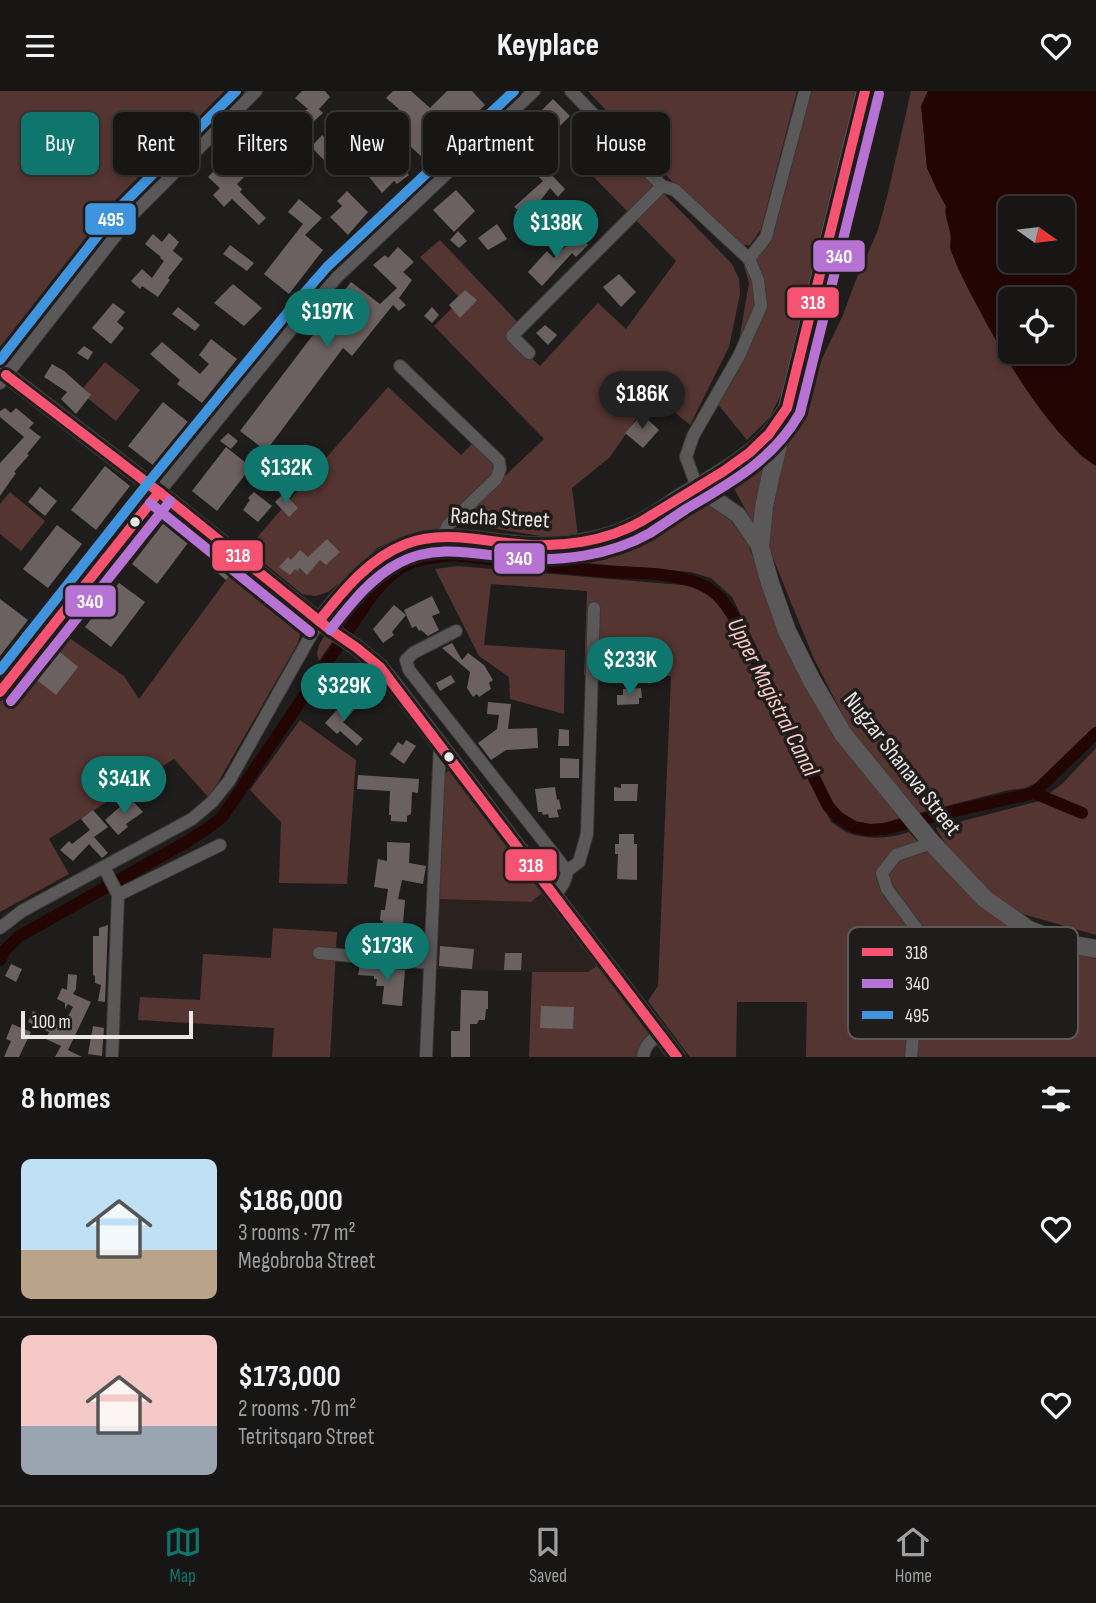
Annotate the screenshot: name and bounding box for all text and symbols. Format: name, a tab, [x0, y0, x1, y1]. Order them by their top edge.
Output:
text: Keyplace	[497, 26, 599, 65]
icon: menu	[21, 27, 59, 65]
icon: heart	[1037, 27, 1075, 65]
chip: Buy	[21, 112, 99, 175]
chip: Rent	[113, 112, 199, 175]
chip: Filters	[213, 112, 312, 175]
chip: New	[326, 112, 409, 175]
chip: Apartment	[423, 112, 558, 175]
chip: House	[572, 112, 670, 175]
north arrow	[998, 196, 1074, 273]
map controls	[998, 196, 1075, 364]
pin: $138K	[507, 201, 605, 260]
line badge: 495	[84, 202, 137, 236]
text: 495	[98, 209, 124, 232]
text: $138K	[529, 209, 583, 237]
line badge: 340	[812, 239, 866, 273]
text: 340	[826, 246, 852, 269]
line badge: 318	[786, 286, 840, 319]
button: locate	[998, 287, 1075, 364]
pin: $197K	[278, 289, 376, 349]
text: 318	[801, 292, 825, 315]
text: $197K	[300, 298, 354, 326]
pin: $186K	[593, 371, 691, 431]
text: $186K	[615, 380, 669, 408]
pin: $132K	[237, 445, 335, 505]
text: $132K	[260, 454, 312, 482]
street label: Racha Street	[450, 501, 550, 535]
unlabelled marker	[128, 515, 142, 529]
line badge: 318	[211, 539, 264, 572]
line badge: 340	[493, 542, 546, 575]
text: 318	[226, 545, 250, 568]
text: 340	[506, 548, 532, 571]
line badge: 340	[64, 584, 117, 618]
text: 340	[77, 591, 103, 614]
water label: Upper Magistral Canal	[721, 613, 826, 782]
pin: $233K	[581, 637, 679, 697]
text: $233K	[603, 646, 657, 674]
pin: $329K	[295, 663, 393, 723]
text: $329K	[317, 672, 371, 700]
street label: Nugzar Shanava Street	[837, 687, 967, 841]
unlabelled marker	[442, 750, 456, 764]
pin: $341K	[75, 757, 173, 816]
text: $341K	[97, 765, 151, 793]
line badge: 318	[504, 848, 558, 882]
text: 318	[519, 855, 543, 878]
pin: $173K	[338, 923, 436, 983]
legend	[848, 927, 1078, 1039]
text: $173K	[361, 932, 413, 960]
text: 318	[905, 942, 928, 965]
text: 340	[905, 973, 929, 996]
text: 495	[905, 1005, 929, 1028]
scale bar	[21, 1008, 192, 1040]
text: 100 m	[32, 1011, 71, 1034]
icon: filters	[1037, 1080, 1075, 1118]
text: 8 homes	[21, 1081, 110, 1117]
text: $186,000	[238, 1183, 343, 1219]
icon: home	[77, 1187, 161, 1271]
icon: heart	[1037, 1210, 1075, 1248]
text: 3 rooms · 77 m²	[238, 1219, 356, 1247]
text: Megobroba Street	[238, 1247, 375, 1275]
text: $173,000	[238, 1359, 341, 1395]
icon: home	[77, 1363, 161, 1447]
icon: heart	[1037, 1386, 1075, 1424]
text: 2 rooms · 70 m²	[238, 1395, 356, 1423]
text: Tetritsqaro Street	[238, 1423, 374, 1451]
tab: Map	[164, 1523, 202, 1588]
tab: Saved	[529, 1523, 567, 1588]
tab: Home	[894, 1523, 932, 1588]

